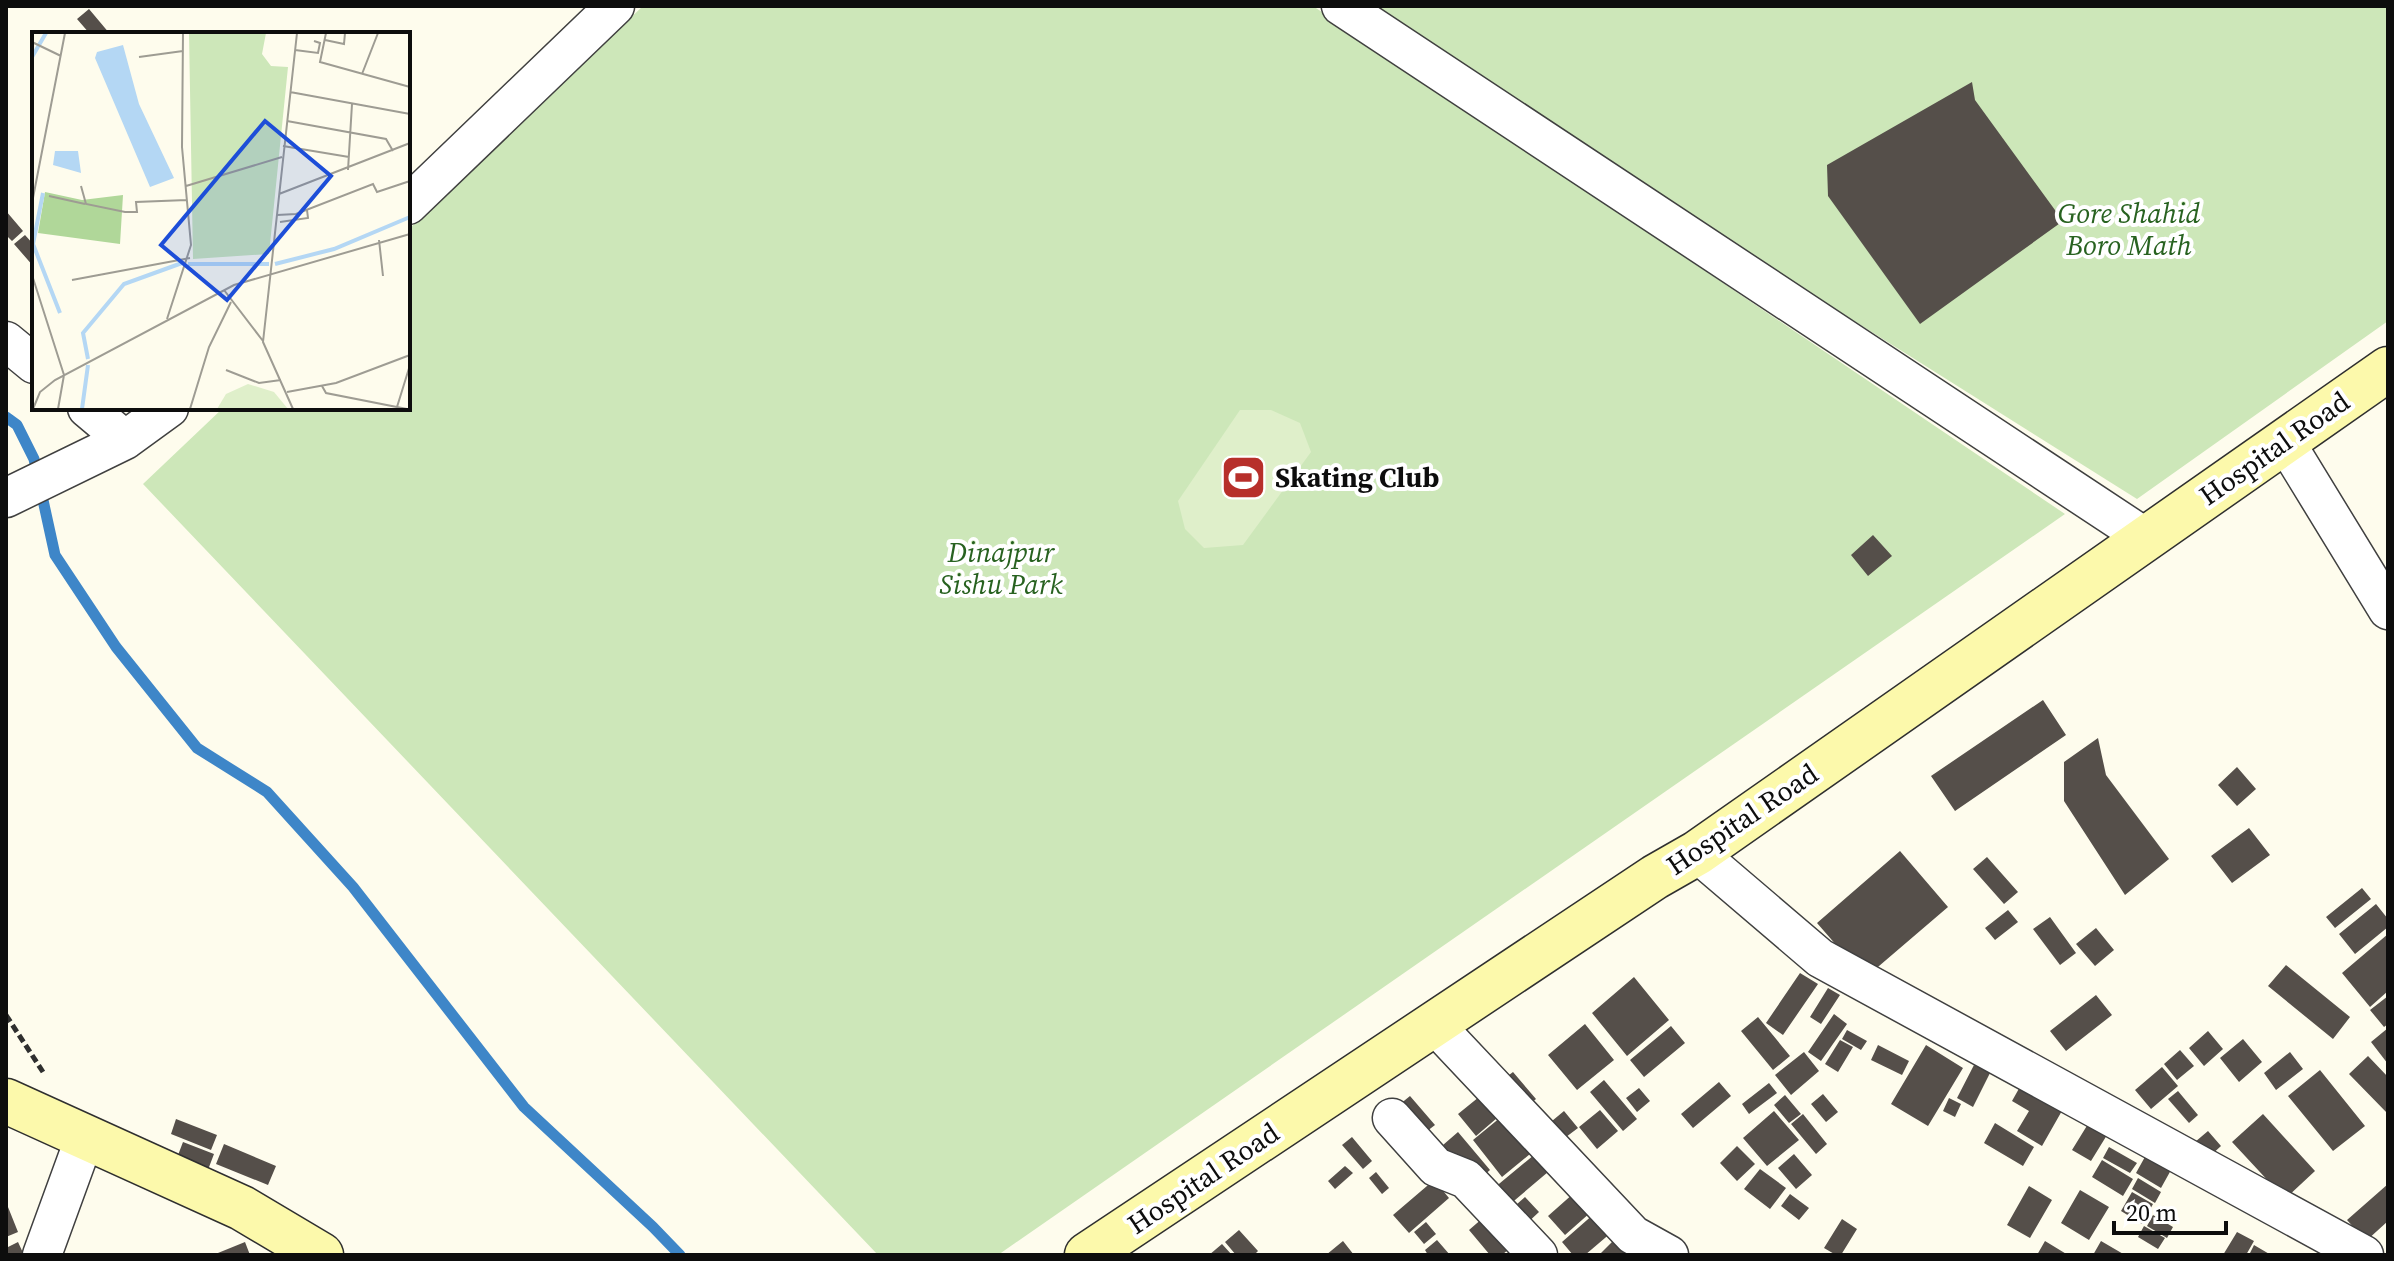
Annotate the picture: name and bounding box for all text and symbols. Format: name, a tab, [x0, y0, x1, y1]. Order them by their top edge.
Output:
inset map	[32, 32, 410, 410]
park label: Gore Shahid Boro Math	[2058, 194, 2201, 264]
street label: Hospital Road	[2191, 382, 2357, 514]
sports icon: Skating Club	[1220, 453, 1268, 501]
place label: Skating Club	[1275, 458, 1439, 496]
park label: Dinajpur Sishu Park	[939, 533, 1063, 603]
street label: Hospital Road	[1659, 754, 1825, 884]
street label: Hospital Road	[1120, 1113, 1286, 1243]
scale bar	[2114, 1185, 2226, 1235]
text: 20 m	[2126, 1196, 2177, 1229]

